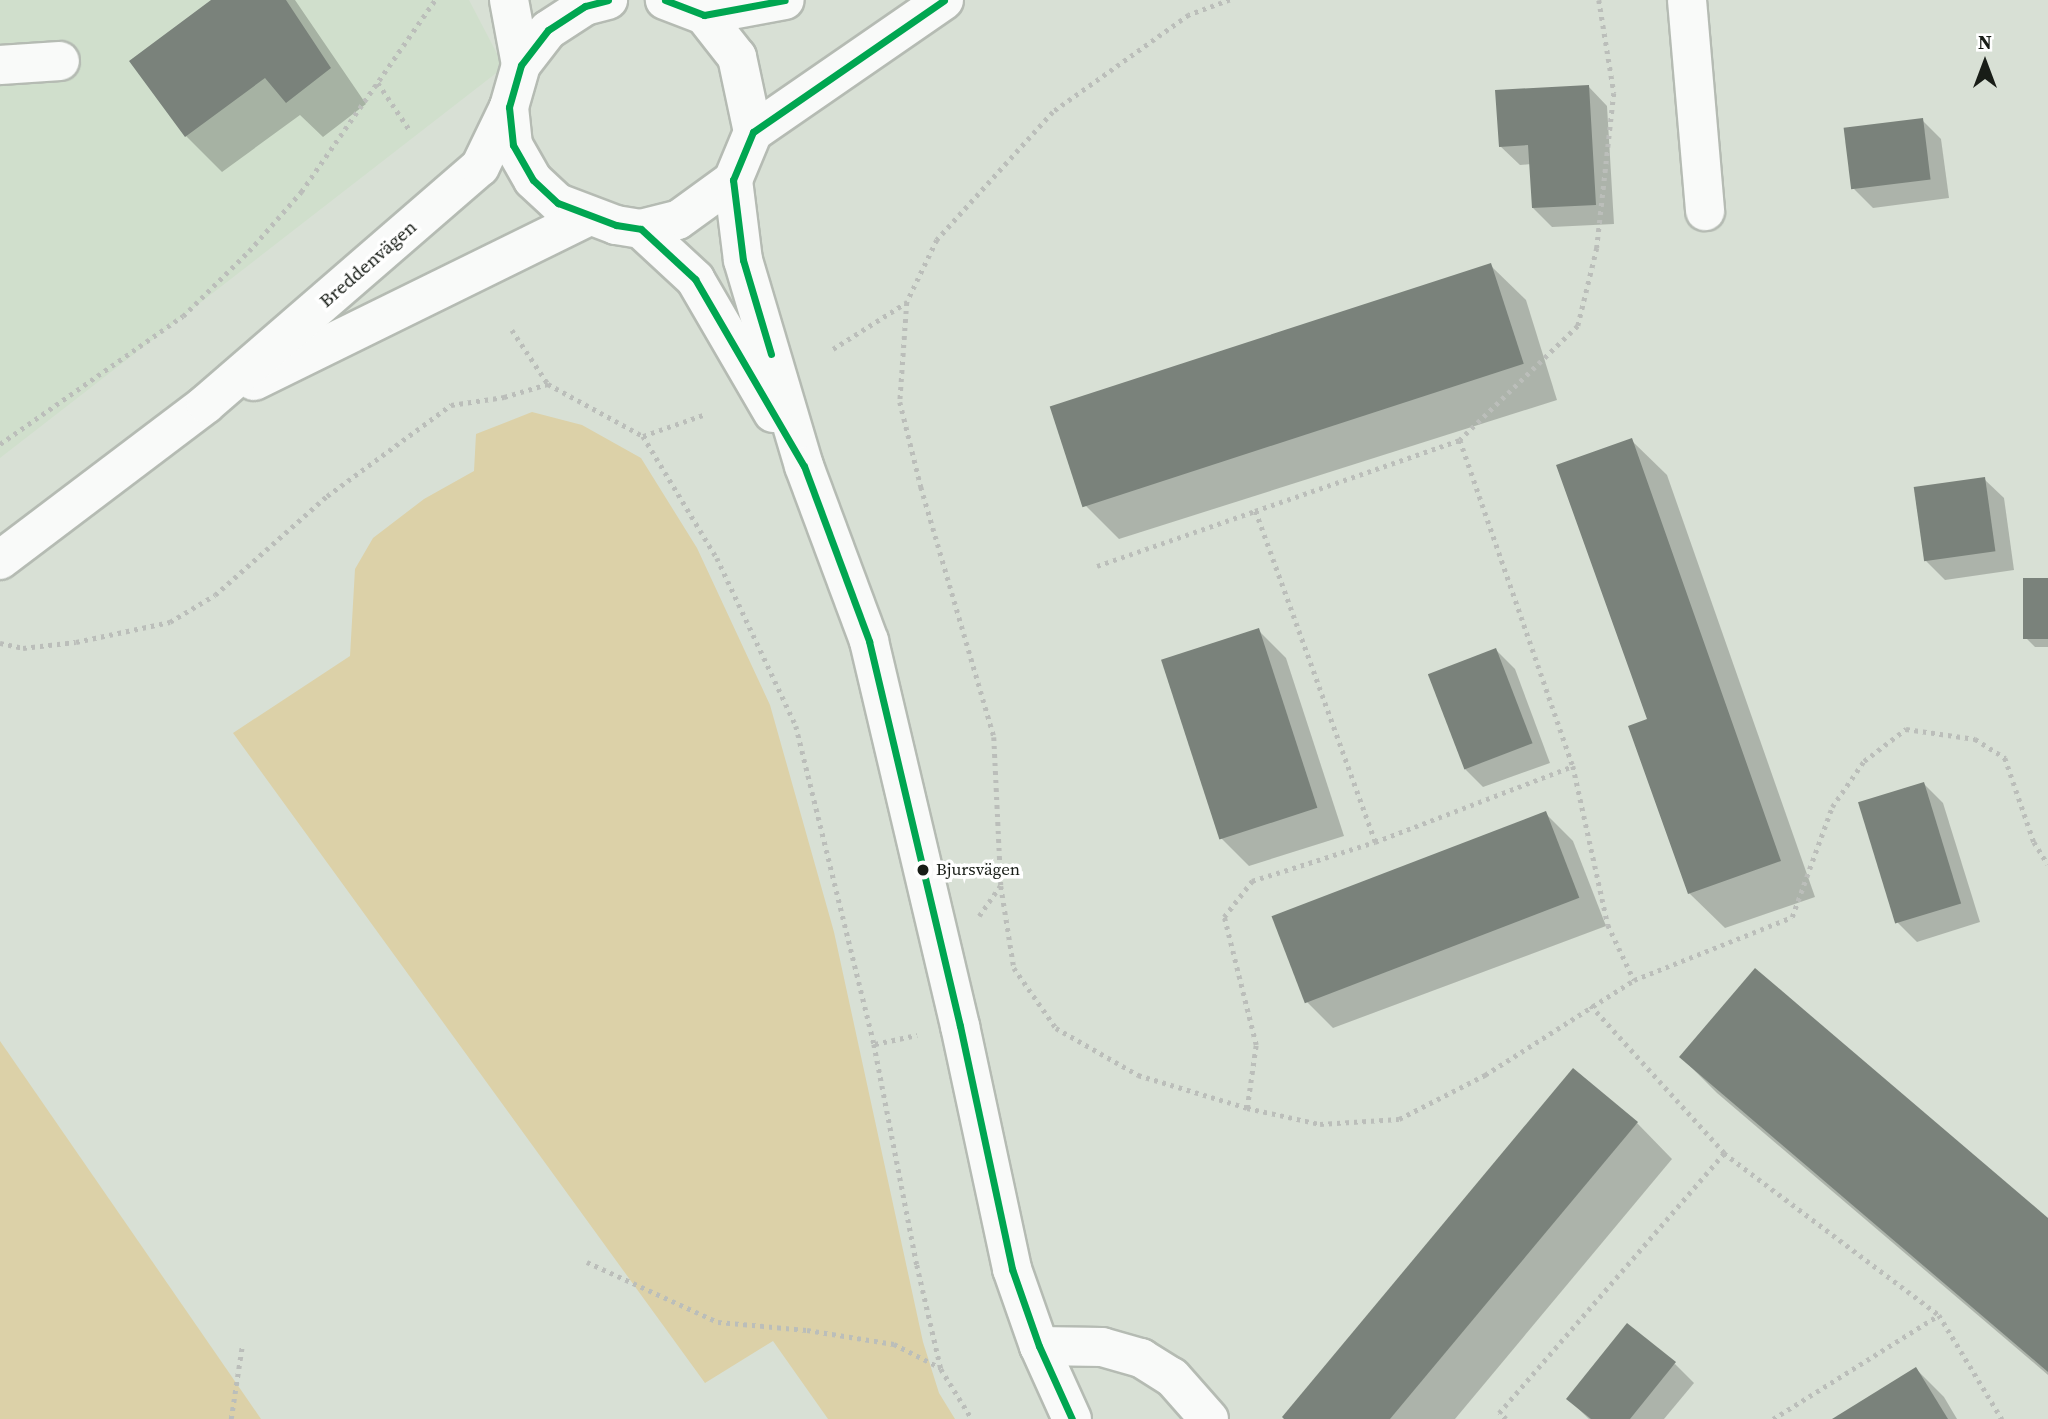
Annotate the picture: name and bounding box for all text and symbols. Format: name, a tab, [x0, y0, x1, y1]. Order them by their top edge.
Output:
north arrow	[1950, 28, 2020, 98]
text: N	[1978, 29, 1992, 55]
street label: Breddenvägen	[315, 216, 421, 312]
place label: Bjursvägen	[936, 860, 1020, 880]
marker: Bjursvägen	[916, 863, 930, 877]

